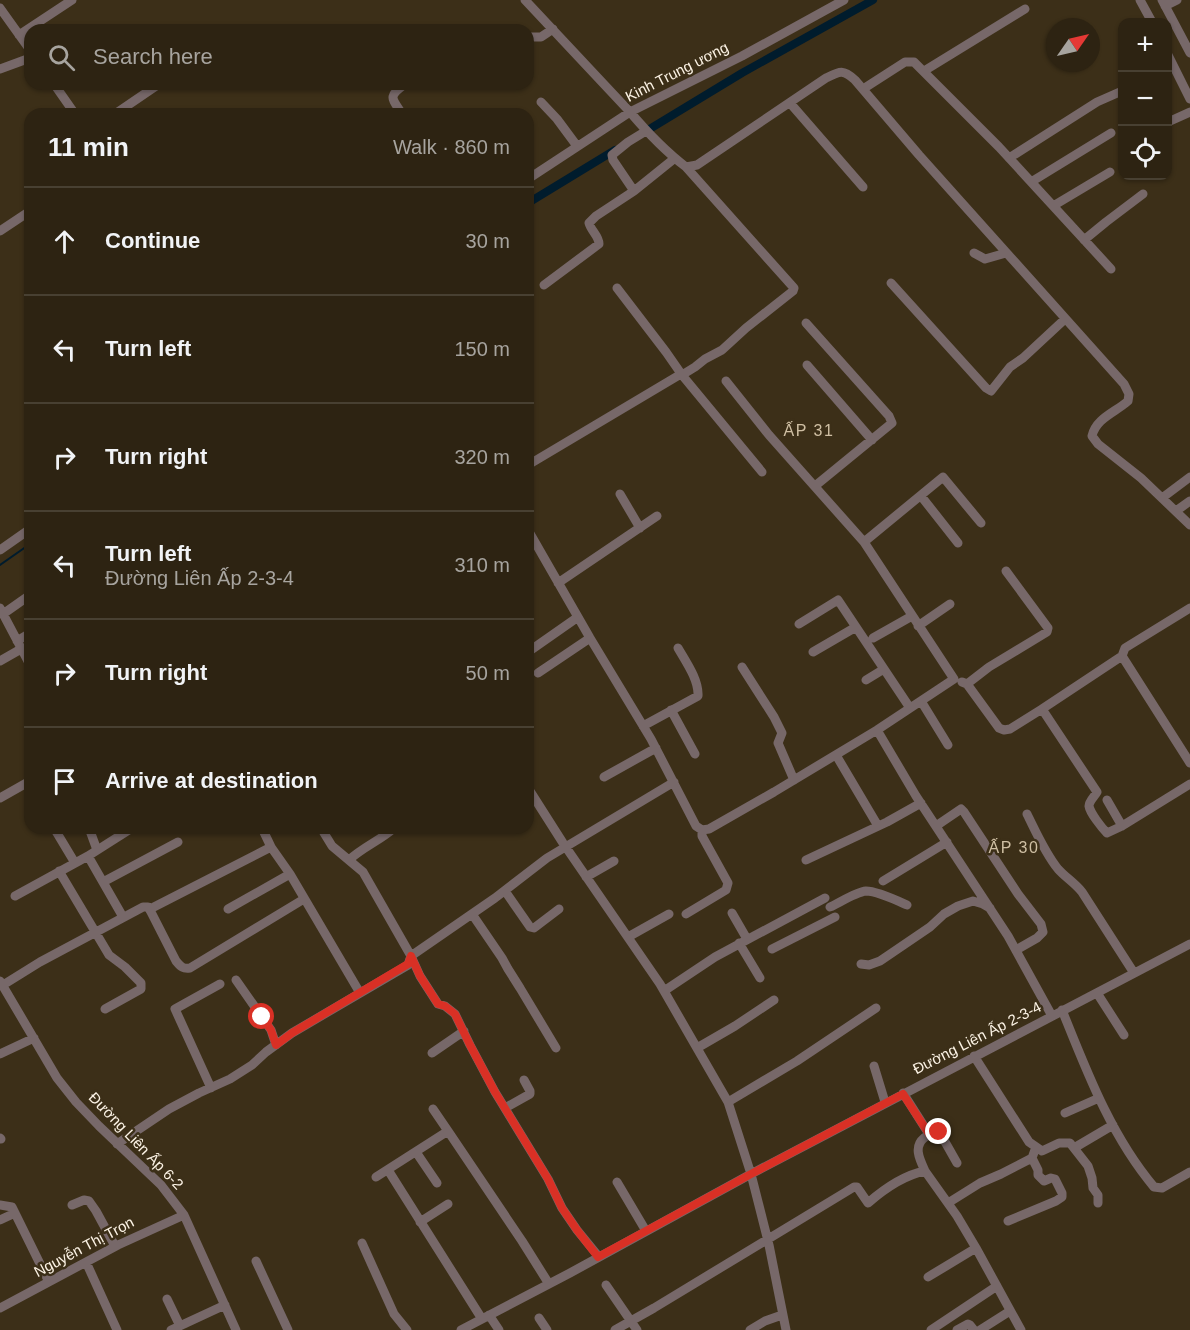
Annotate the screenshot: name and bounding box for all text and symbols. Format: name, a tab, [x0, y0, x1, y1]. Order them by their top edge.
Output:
north arrow	[1046, 18, 1100, 72]
map controls	[1118, 18, 1172, 180]
button: +	[1118, 18, 1172, 72]
search box	[24, 24, 534, 90]
street label: Kinh Trung ương	[622, 38, 731, 105]
icon: search	[45, 41, 78, 74]
text: Search here	[93, 44, 213, 69]
button: −	[1118, 72, 1172, 126]
button: locate	[1118, 126, 1172, 180]
text: 11 min	[48, 132, 129, 162]
text: Walk · 860 m	[393, 136, 510, 158]
icon: ahead	[48, 225, 81, 258]
text: Continue	[105, 228, 200, 253]
text: 30 m	[466, 230, 510, 252]
icon: left	[48, 333, 81, 366]
text: Turn left	[105, 336, 191, 361]
text: 150 m	[454, 338, 510, 360]
district label: ẤP 31	[784, 421, 834, 439]
icon: right	[48, 441, 81, 474]
text: Turn right	[105, 444, 207, 469]
text: 320 m	[454, 446, 510, 468]
text: Turn left	[105, 541, 191, 566]
icon: left	[48, 549, 81, 582]
text: 310 m	[454, 554, 510, 576]
text: Đường Liên Ấp 2-3-4	[105, 567, 294, 589]
icon: right	[48, 657, 81, 690]
text: Turn right	[105, 660, 207, 685]
text: 50 m	[466, 662, 510, 684]
icon: arrive	[48, 765, 81, 798]
text: Arrive at destination	[105, 768, 318, 793]
district label: ẤP 30	[989, 838, 1039, 856]
street label: Đường Liên Ấp 2-3-4	[910, 998, 1044, 1077]
route start	[248, 1003, 274, 1029]
street label: Đường Liên Ấp 6-2	[86, 1089, 187, 1193]
route end	[925, 1118, 951, 1144]
street label: Nguyễn Thị Trọn	[31, 1213, 137, 1280]

